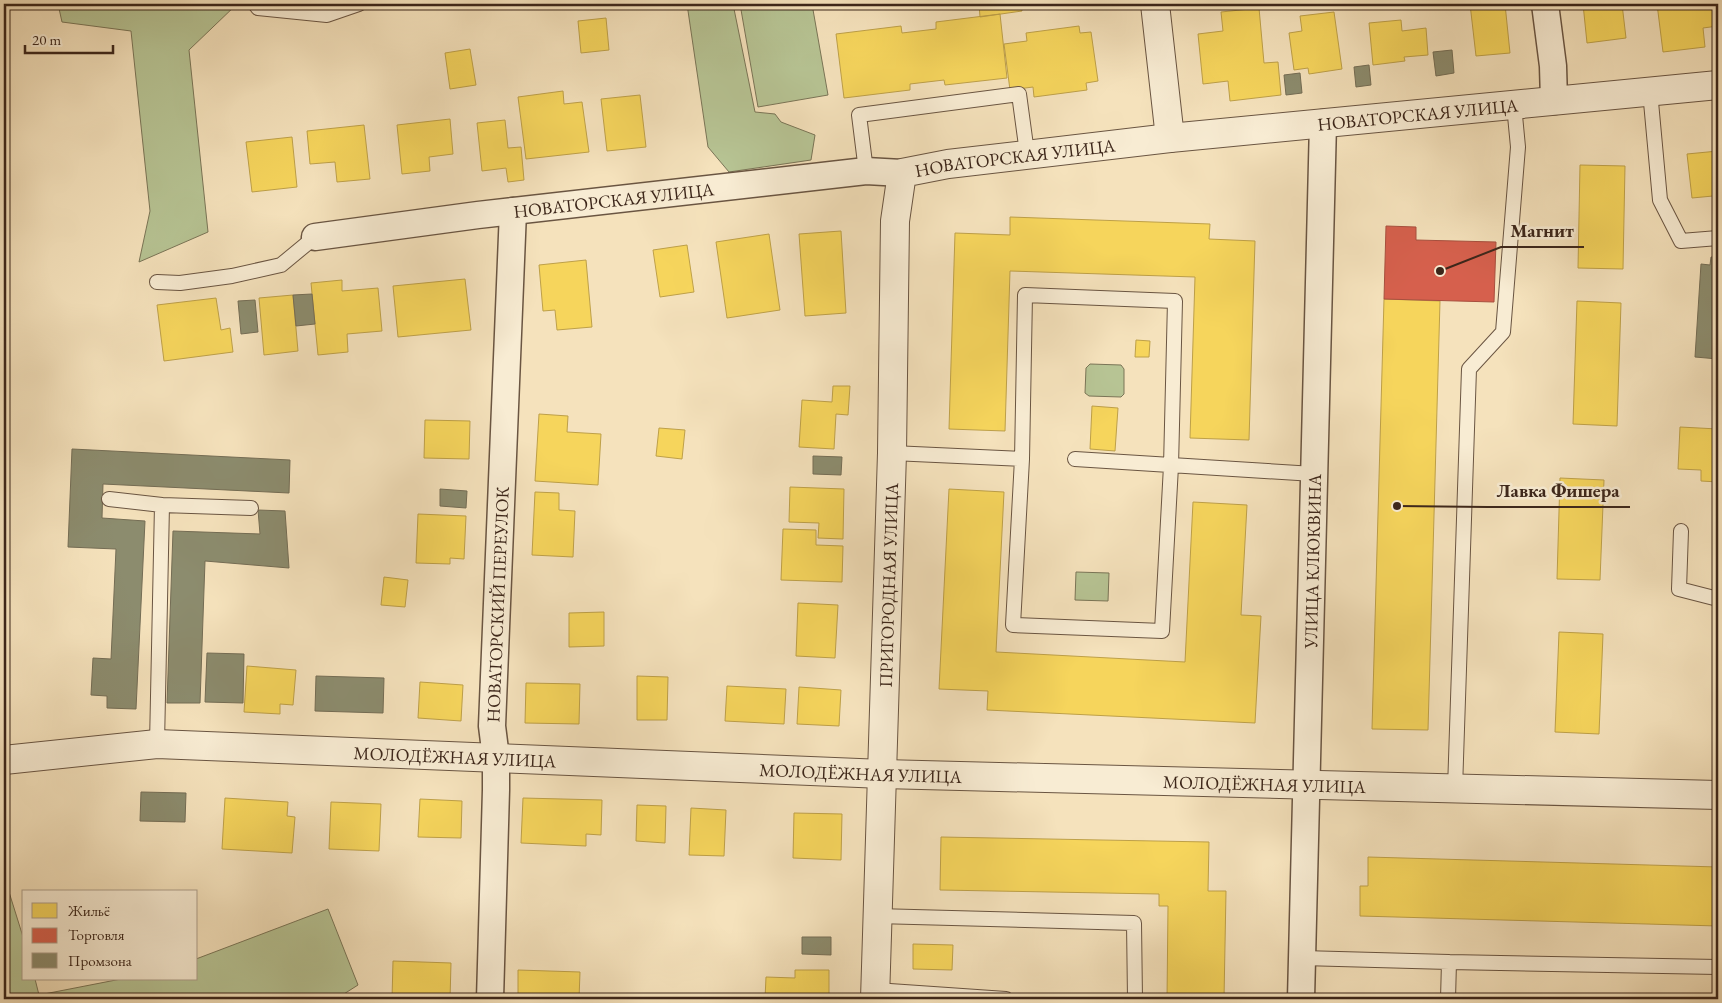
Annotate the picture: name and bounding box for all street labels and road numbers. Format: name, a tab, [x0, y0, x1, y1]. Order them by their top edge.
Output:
street label: НОВАТОРСКАЯ УЛИЦА	[1316, 93, 1520, 135]
street label: НОВАТОРСКАЯ УЛИЦА	[913, 133, 1117, 182]
street label: НОВАТОРСКАЯ УЛИЦА	[512, 177, 716, 222]
street label: УЛИЦА КЛЮКВИНА	[1298, 473, 1326, 650]
street label: ПРИГОРОДНАЯ УЛИЦА	[873, 482, 903, 688]
street label: НОВАТОРСКИЙ ПЕРЕУЛОК	[481, 486, 513, 723]
street label: МОЛОДЁЖНАЯ УЛИЦА	[353, 741, 557, 772]
street label: МОЛОДЁЖНАЯ УЛИЦА	[759, 757, 963, 787]
street label: МОЛОДЁЖНАЯ УЛИЦА	[1163, 770, 1367, 798]

